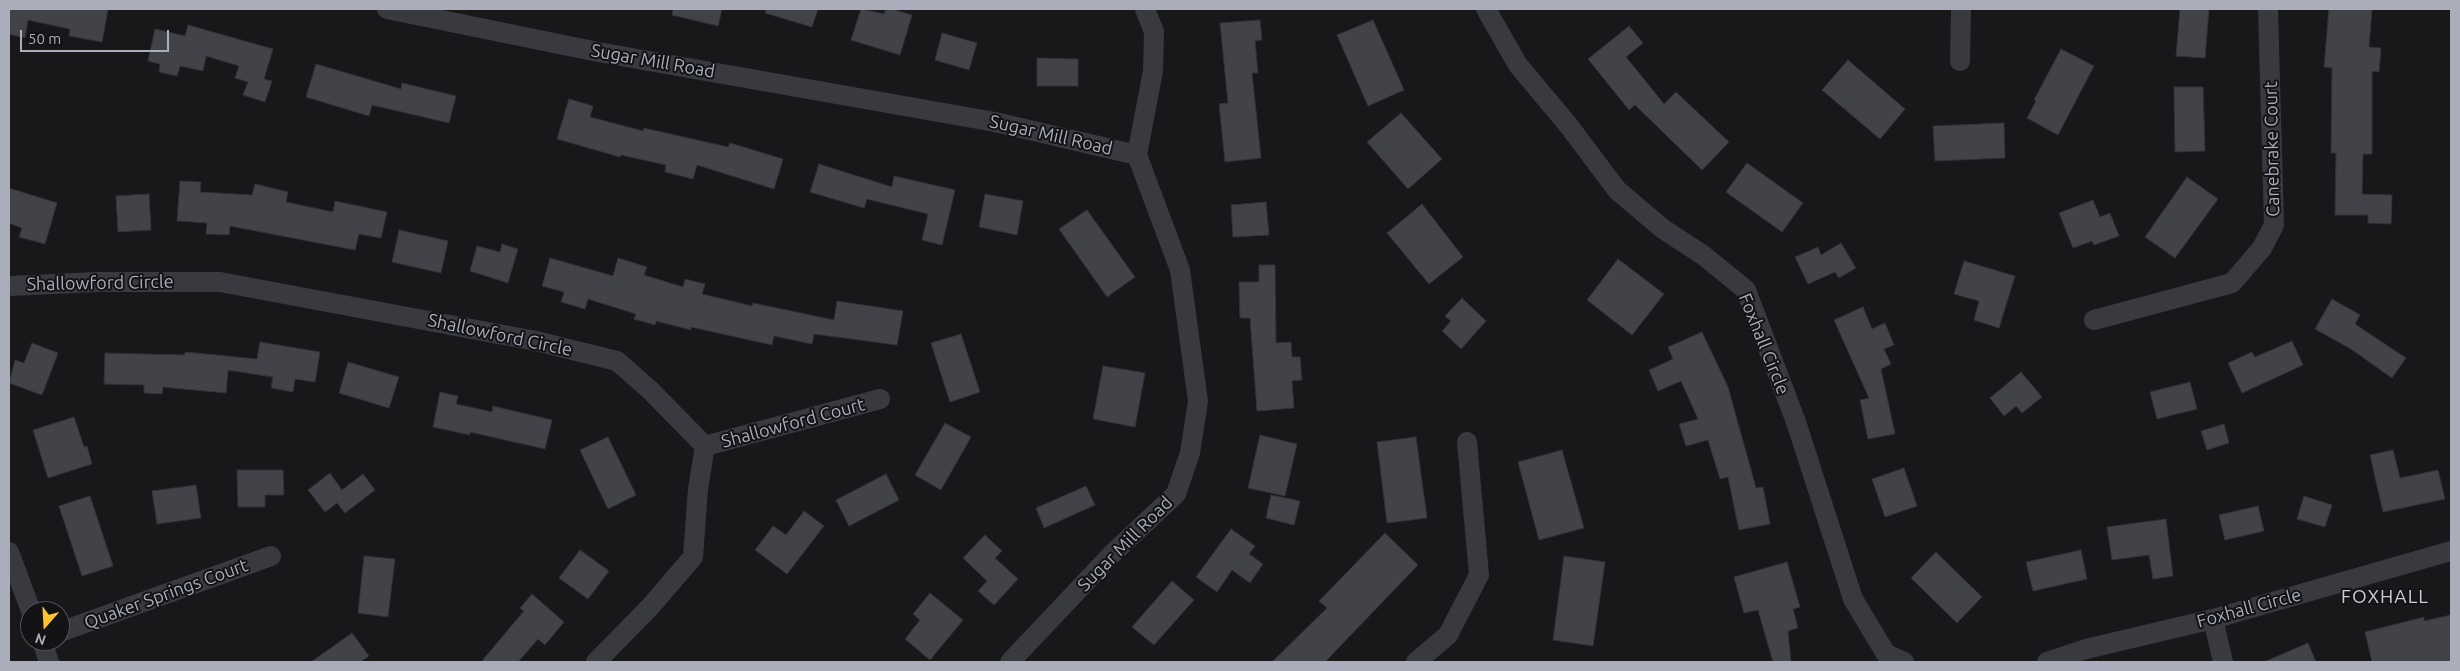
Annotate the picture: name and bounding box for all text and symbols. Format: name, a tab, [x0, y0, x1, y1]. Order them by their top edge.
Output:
scale bar	[22, 20, 171, 52]
text: 50 m	[28, 30, 61, 47]
street label: Sugar Mill Road	[589, 39, 717, 83]
street label: Canebrake Court	[2260, 81, 2284, 217]
street label: Sugar Mill Road	[988, 110, 1114, 160]
street label: Shallowford Circle	[26, 271, 174, 295]
street label: Foxhall Circle	[1734, 290, 1794, 398]
street label: Shallowford Circle	[426, 309, 574, 361]
street label: Shallowford Court	[719, 393, 867, 453]
street label: Sugar Mill Road	[1073, 492, 1177, 596]
street label: Quaker Springs Court	[81, 554, 251, 634]
street label: Foxhall Circle	[2194, 584, 2304, 632]
district label: FOXHALL	[2340, 586, 2430, 608]
north arrow	[20, 601, 70, 651]
text: N	[33, 630, 48, 649]

